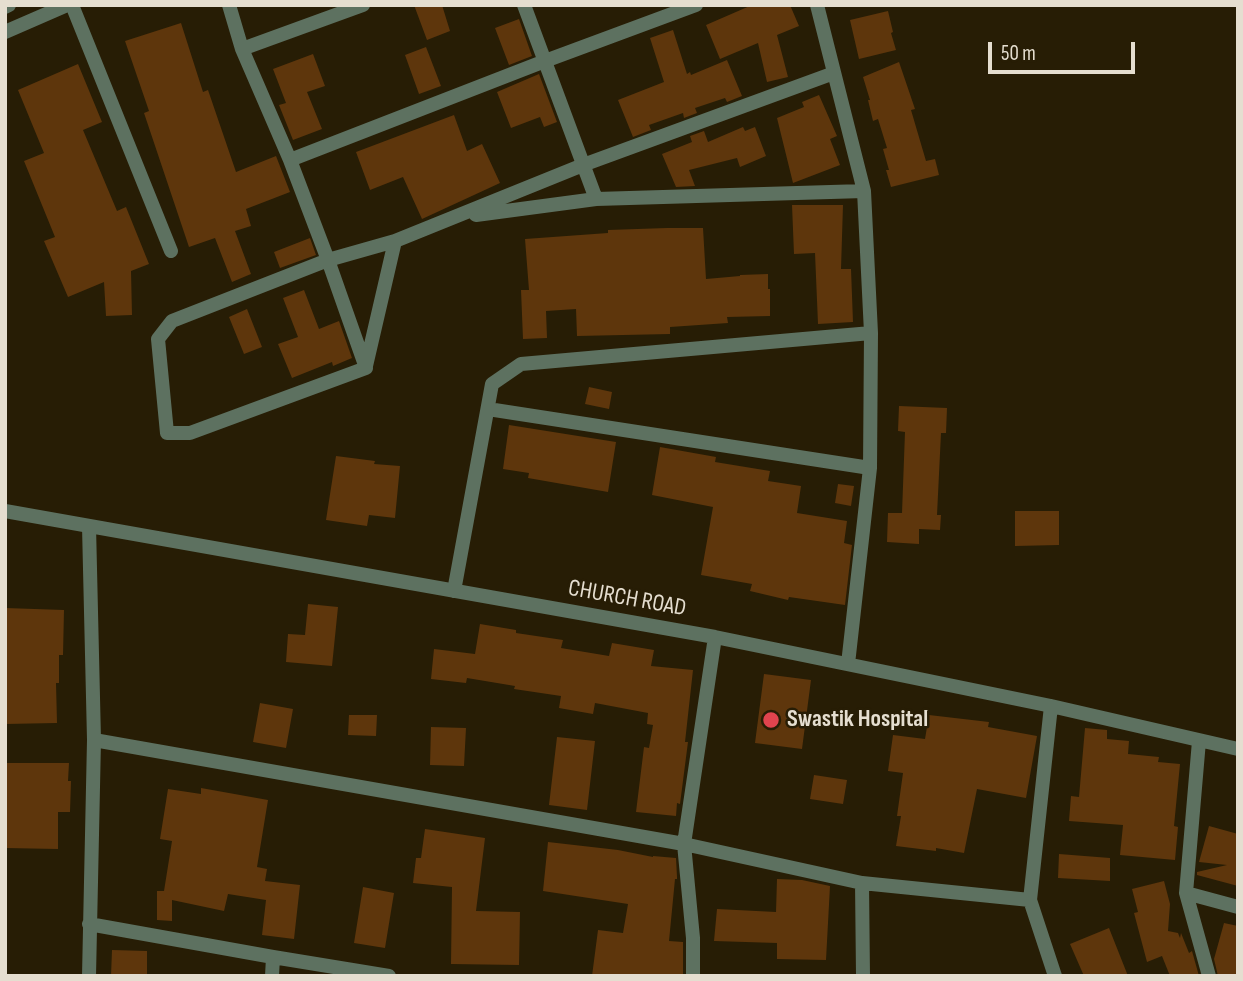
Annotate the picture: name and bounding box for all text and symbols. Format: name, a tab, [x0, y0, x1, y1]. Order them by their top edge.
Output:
scale bar	[991, 28, 1138, 72]
text: 50 m	[1001, 41, 1036, 66]
street label: CHURCH ROAD	[566, 574, 688, 624]
place label: Swastik Hospital	[787, 706, 928, 734]
marker: Swastik Hospital	[761, 710, 781, 730]

